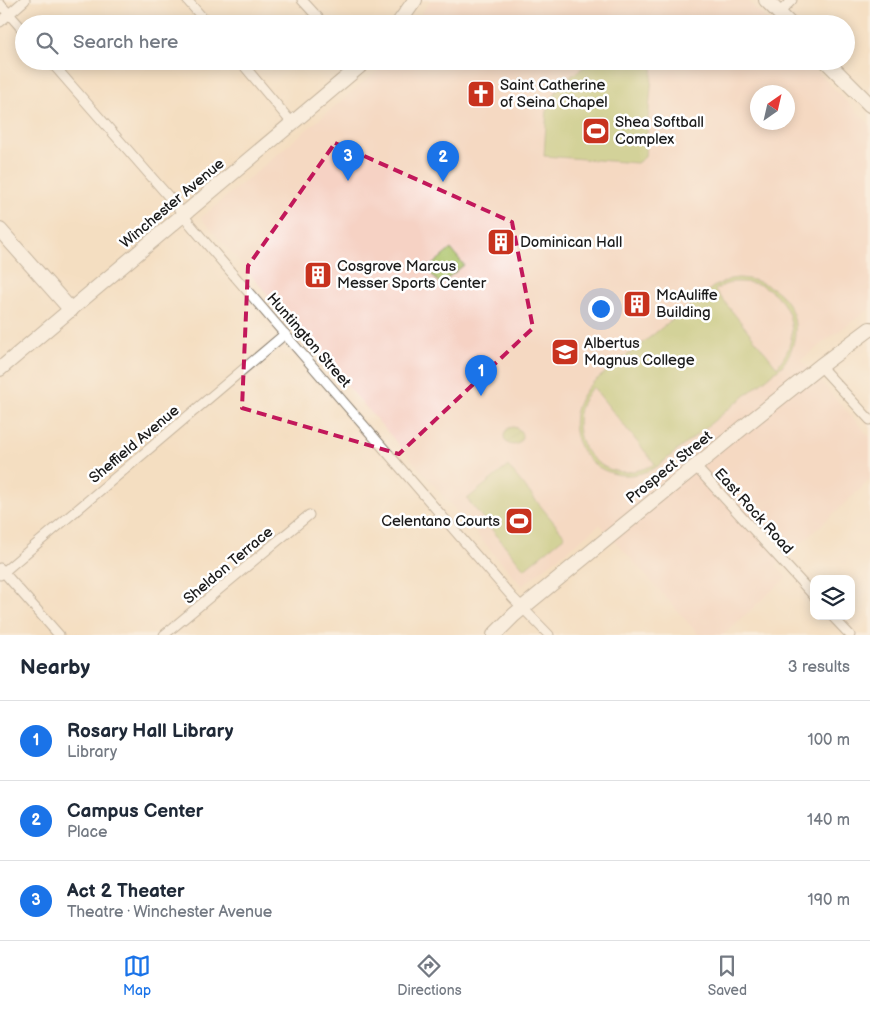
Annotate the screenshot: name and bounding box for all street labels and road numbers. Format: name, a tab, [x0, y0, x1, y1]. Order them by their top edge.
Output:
street label: Winchester Avenue	[116, 154, 228, 253]
street label: Huntington Street	[262, 289, 355, 392]
street label: Sheffield Avenue	[85, 401, 183, 488]
street label: Prospect Street	[622, 427, 717, 508]
street label: East Rock Road	[710, 464, 797, 558]
street label: Sheldon Terrace	[180, 522, 277, 608]

